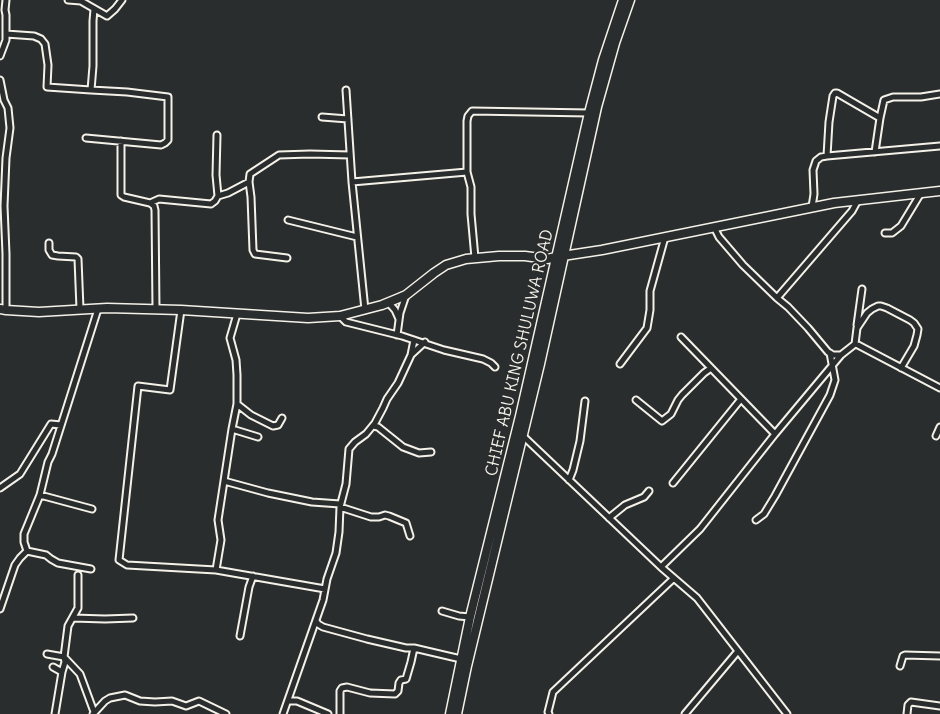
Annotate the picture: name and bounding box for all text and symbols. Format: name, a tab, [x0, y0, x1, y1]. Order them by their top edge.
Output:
street label: CHIEF ABU KING SHULUWA ROAD	[482, 228, 558, 478]

